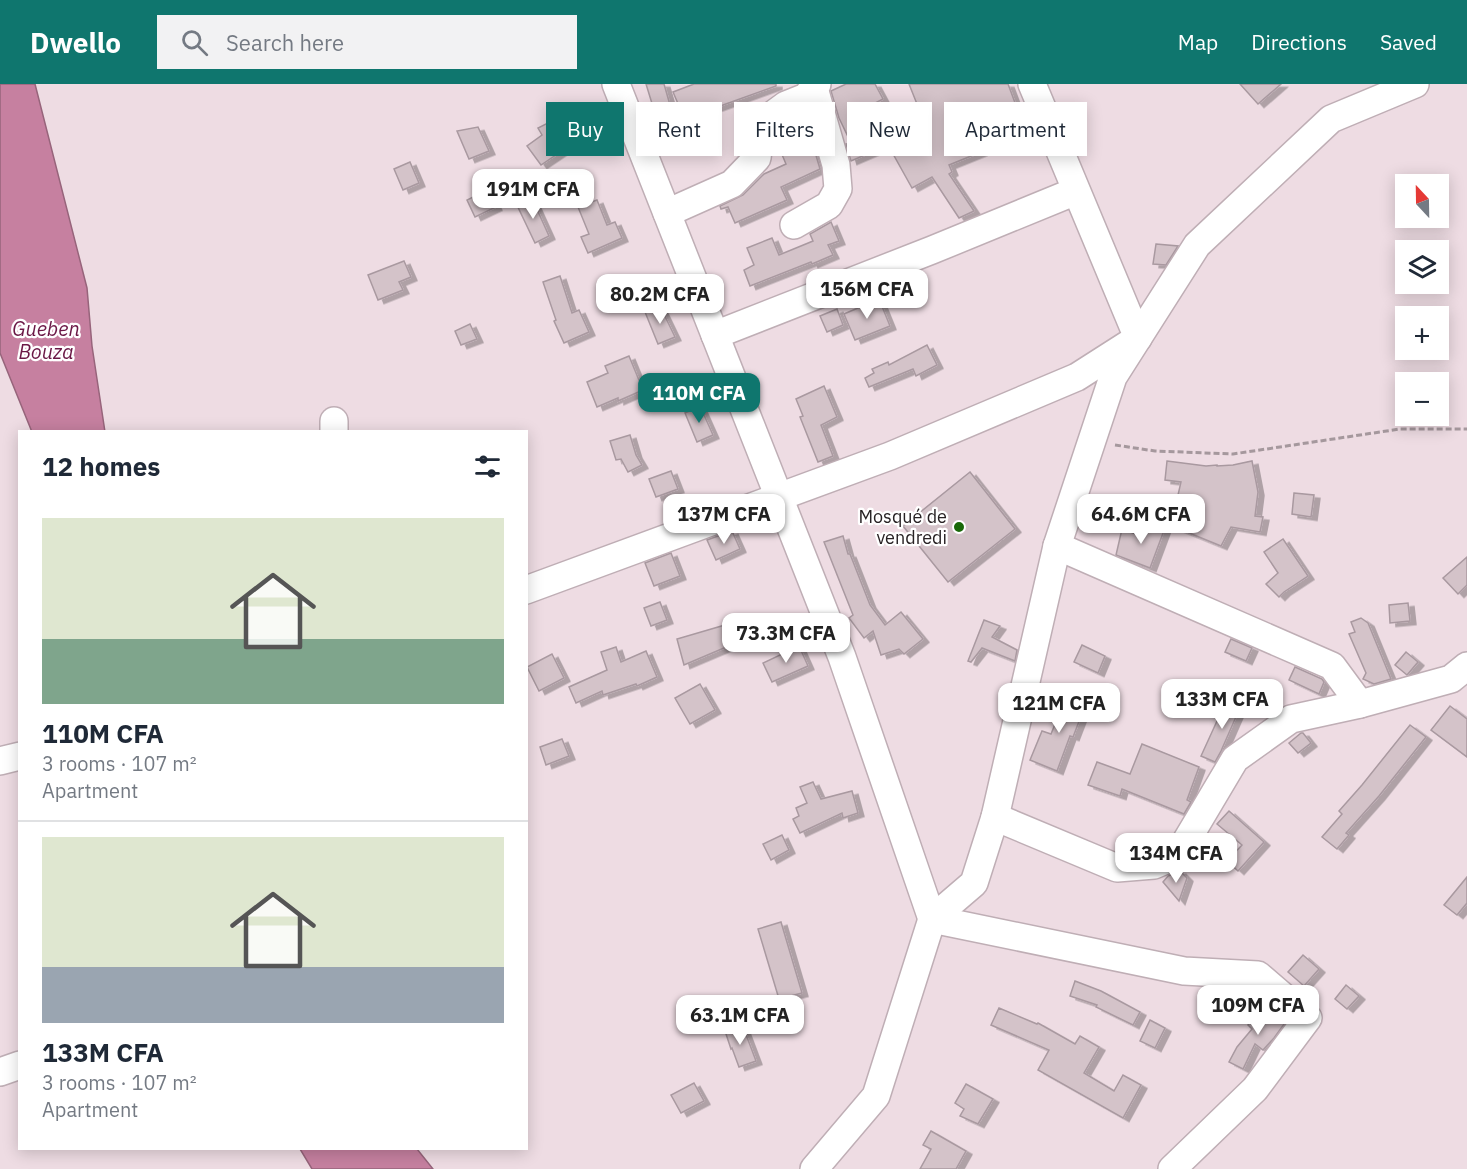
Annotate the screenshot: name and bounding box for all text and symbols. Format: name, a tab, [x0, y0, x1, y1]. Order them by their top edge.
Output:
search box	[157, 15, 577, 69]
text: Dwello	[30, 24, 121, 61]
icon: search	[178, 26, 211, 59]
text: Search here	[226, 28, 344, 57]
text: Map	[1178, 28, 1218, 56]
text: Directions	[1251, 28, 1347, 56]
text: Saved	[1380, 28, 1437, 56]
chip: Buy	[546, 102, 624, 156]
chip: Rent	[636, 102, 722, 156]
chip: Filters	[734, 102, 835, 156]
chip: New	[847, 102, 932, 156]
chip: Apartment	[944, 102, 1087, 156]
pin: 191M CFA	[471, 169, 595, 220]
north arrow	[1395, 174, 1449, 228]
map controls	[1395, 174, 1449, 426]
text: 191M CFA	[486, 175, 580, 202]
button: layers	[1395, 240, 1449, 294]
pin: 156M CFA	[805, 269, 929, 320]
pin: 80.2M CFA	[591, 274, 729, 325]
text: 156M CFA	[820, 275, 914, 302]
text: 80.2M CFA	[610, 280, 710, 307]
button: +	[1395, 306, 1449, 360]
water label: Gueben Bouza	[12, 315, 80, 365]
button: −	[1395, 372, 1449, 426]
pin: 110M CFA	[637, 373, 761, 424]
text: 110M CFA	[652, 379, 746, 406]
text: 12 homes	[42, 449, 160, 483]
icon: filters	[471, 450, 504, 483]
pin: 137M CFA	[662, 494, 786, 545]
pin: 64.6M CFA	[1072, 494, 1210, 545]
text: 137M CFA	[677, 500, 771, 527]
text: 64.6M CFA	[1091, 500, 1191, 527]
place label: Mosqué de vendredi	[858, 505, 947, 549]
marker: Mosqué de vendredi	[952, 520, 966, 534]
icon: home	[219, 557, 327, 665]
pin: 73.3M CFA	[717, 613, 855, 664]
text: 73.3M CFA	[736, 619, 836, 646]
pin: 133M CFA	[1160, 679, 1284, 730]
pin: 121M CFA	[997, 683, 1121, 734]
text: 133M CFA	[1175, 685, 1269, 712]
text: 121M CFA	[1012, 689, 1106, 716]
text: 110M CFA	[42, 716, 164, 750]
text: 3 rooms · 107 m²	[42, 750, 197, 777]
text: Apartment	[42, 777, 138, 804]
pin: 134M CFA	[1114, 833, 1238, 884]
text: 134M CFA	[1129, 839, 1223, 866]
icon: home	[219, 876, 327, 984]
pin: 109M CFA	[1196, 985, 1320, 1036]
text: 109M CFA	[1211, 991, 1305, 1018]
pin: 63.1M CFA	[671, 995, 809, 1046]
text: 63.1M CFA	[690, 1001, 790, 1028]
text: 133M CFA	[42, 1035, 164, 1069]
text: 3 rooms · 107 m²	[42, 1069, 197, 1096]
text: Apartment	[42, 1096, 138, 1123]

